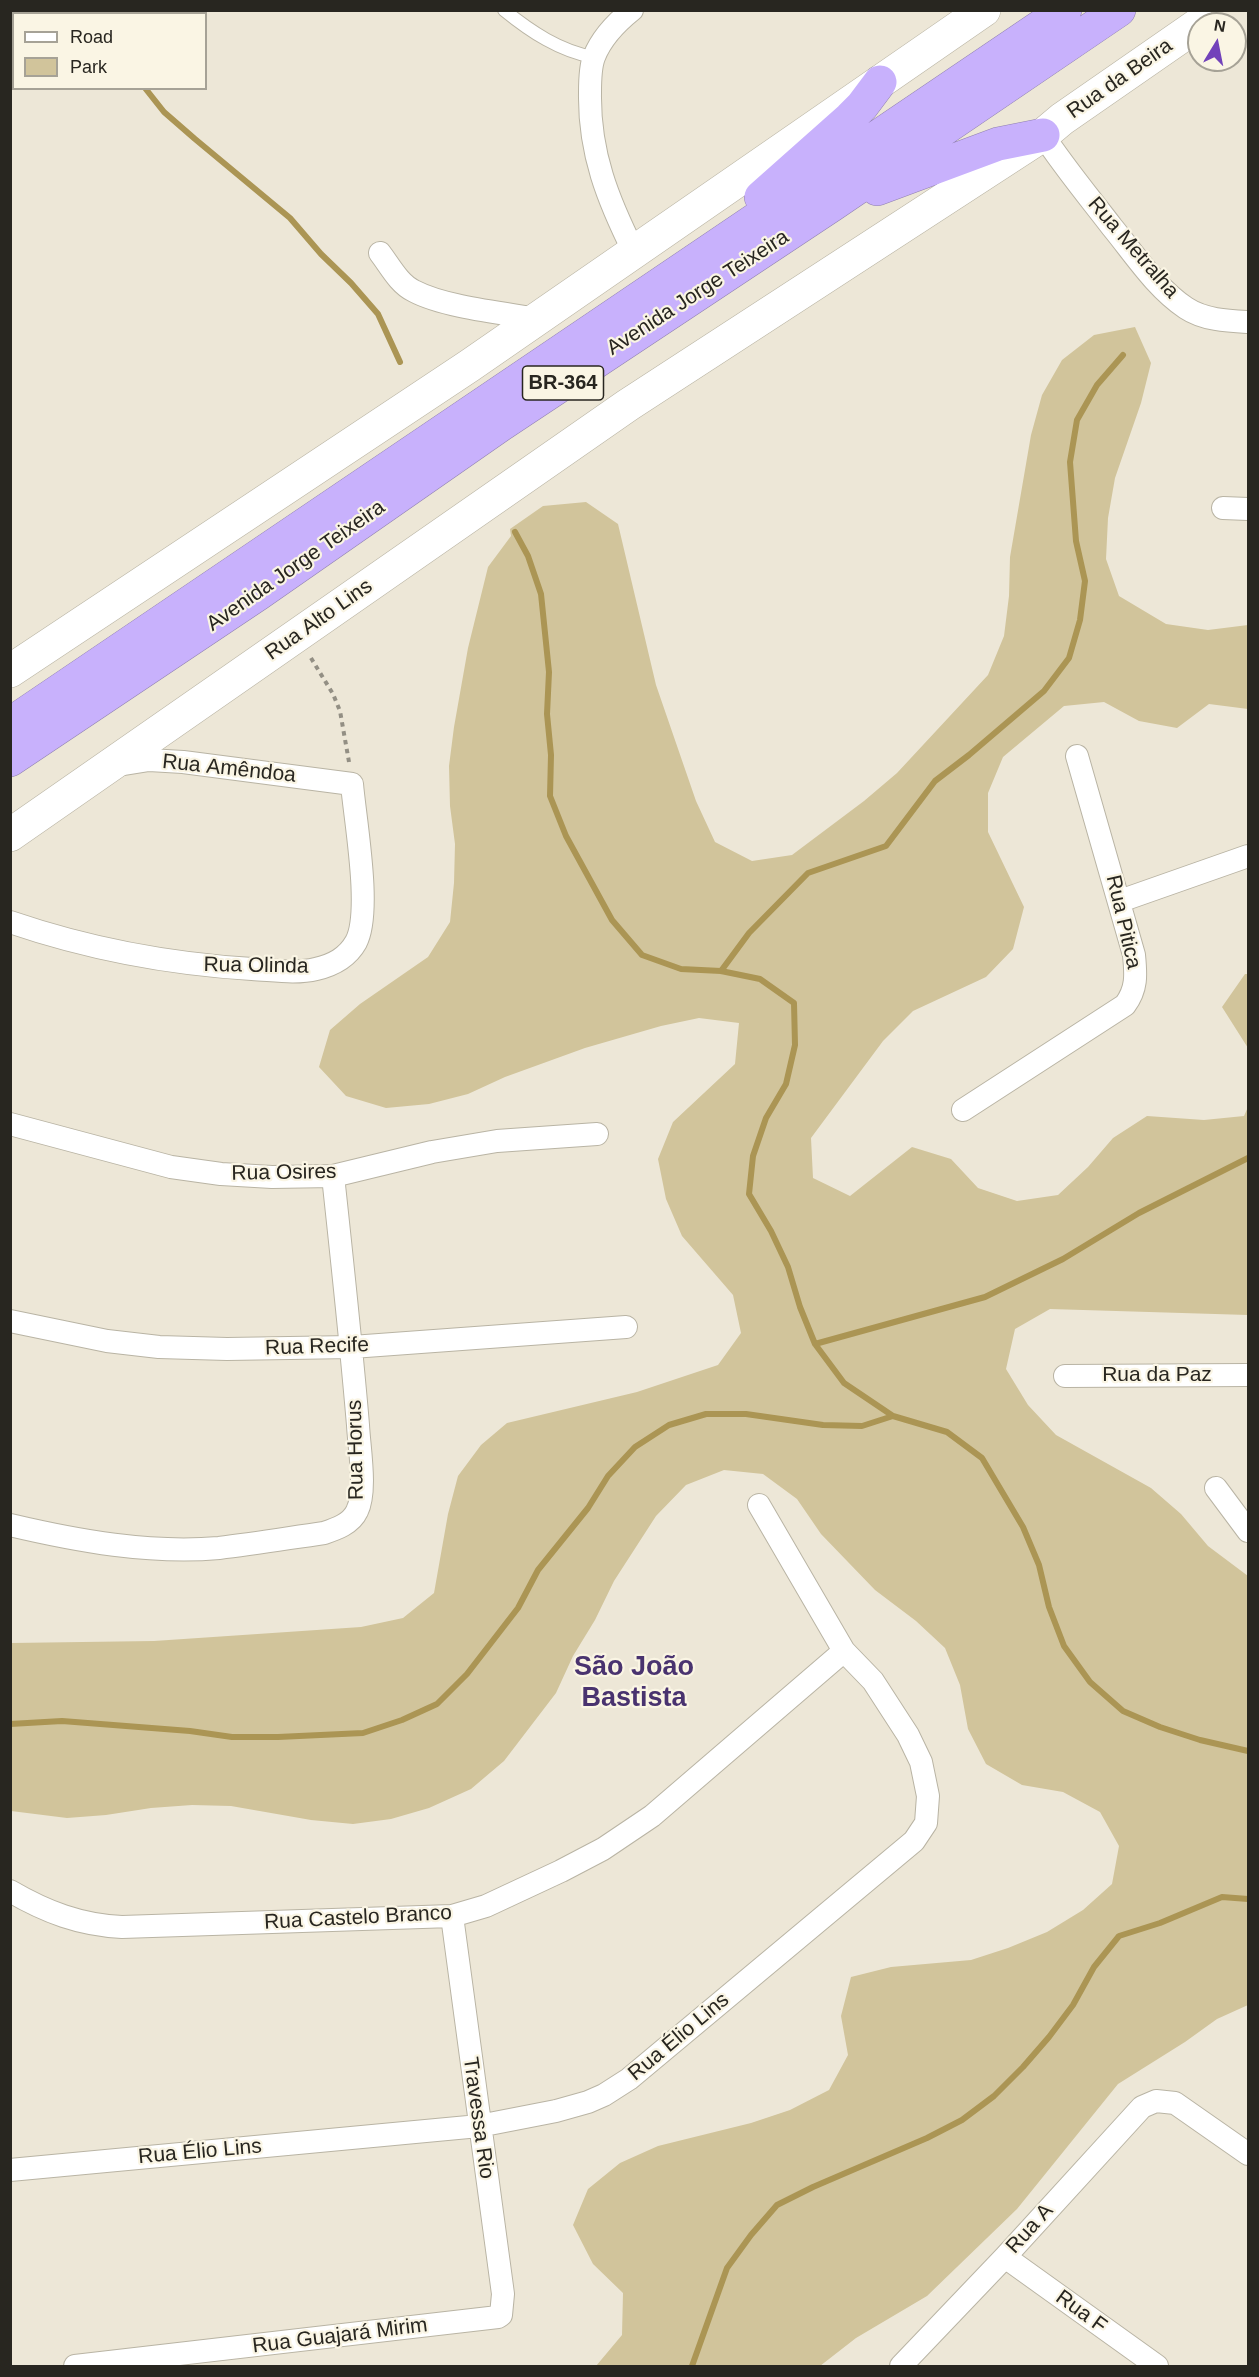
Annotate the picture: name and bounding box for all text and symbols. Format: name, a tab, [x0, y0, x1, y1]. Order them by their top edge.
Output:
legend	[12, 12, 207, 90]
north arrow	[1187, 12, 1247, 72]
text: N	[1213, 16, 1227, 35]
text: Road	[70, 27, 113, 47]
street label: Rua da Beira	[1063, 34, 1177, 124]
text: Park	[70, 57, 107, 77]
street label: Rua Metralha	[1082, 192, 1184, 304]
street label: Avenida Jorge Teixeira	[602, 225, 794, 361]
road number: BR-364	[522, 366, 604, 400]
street label: Avenida Jorge Teixeira	[202, 495, 390, 637]
street label: Rua Alto Lins	[261, 574, 377, 666]
street label: Rua Amêndoa	[161, 749, 297, 789]
street label: Rua Pitica	[1100, 873, 1146, 971]
street label: Rua Olinda	[203, 952, 309, 980]
street label: Rua Osires	[231, 1159, 337, 1187]
street label: Rua Recife	[265, 1333, 369, 1361]
street label: Rua da Paz	[1102, 1362, 1212, 1388]
street label: Rua Horus	[343, 1400, 369, 1500]
district label: São João Bastista	[574, 1652, 694, 1715]
street label: Rua Castelo Branco	[264, 1900, 452, 1936]
street label: Rua Élio Lins	[624, 1988, 734, 2086]
street label: Travessa Rio	[457, 2055, 499, 2181]
street label: Rua Élio Lins	[137, 2134, 263, 2170]
street label: Rua A	[1001, 2199, 1059, 2259]
street label: Rua F	[1050, 2285, 1112, 2339]
street label: Rua Guajará Mirim	[251, 2313, 429, 2359]

